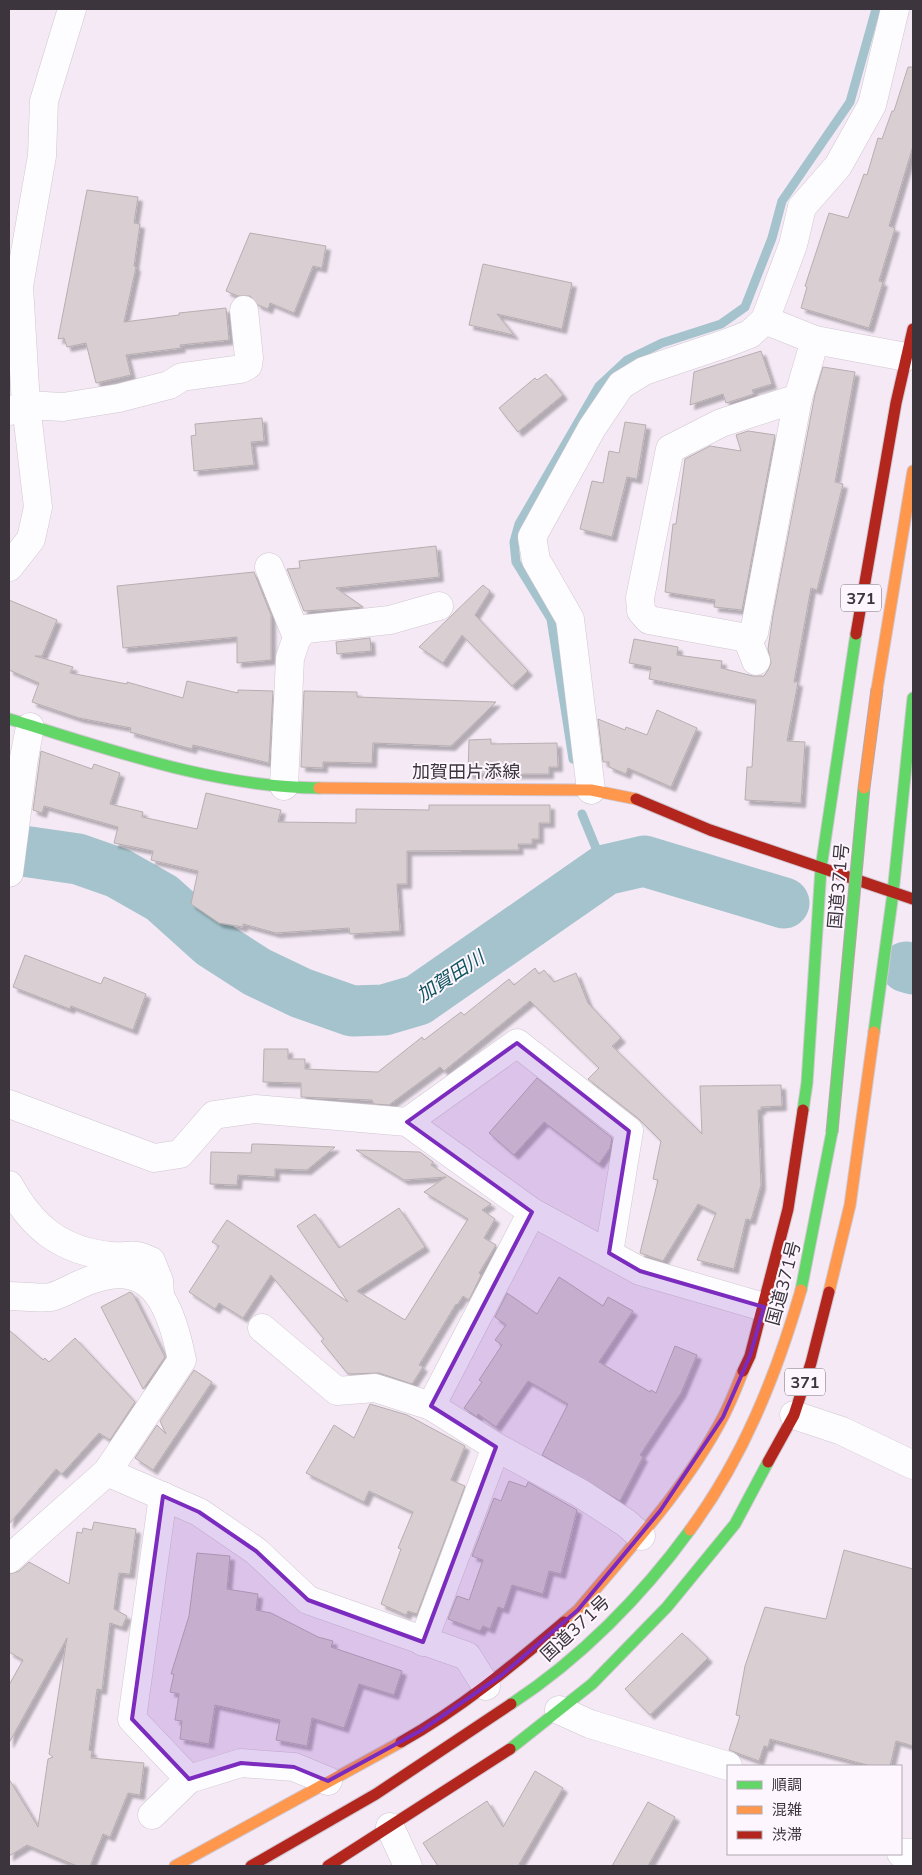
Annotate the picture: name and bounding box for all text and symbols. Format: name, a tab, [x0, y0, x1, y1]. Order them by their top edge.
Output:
road number: 371	[841, 584, 881, 612]
street label: 加賀田片添線	[412, 760, 520, 783]
street label: 国道371号	[823, 842, 853, 930]
water label: 加賀田川	[412, 944, 490, 1007]
street label: 国道371号	[761, 1238, 805, 1328]
road number: 371	[785, 1368, 825, 1395]
street label: 国道371号	[536, 1590, 614, 1666]
legend	[727, 1765, 902, 1855]
text: 順調	[772, 1775, 802, 1794]
text: 混雑	[772, 1800, 802, 1819]
text: 渋滞	[772, 1825, 802, 1844]

